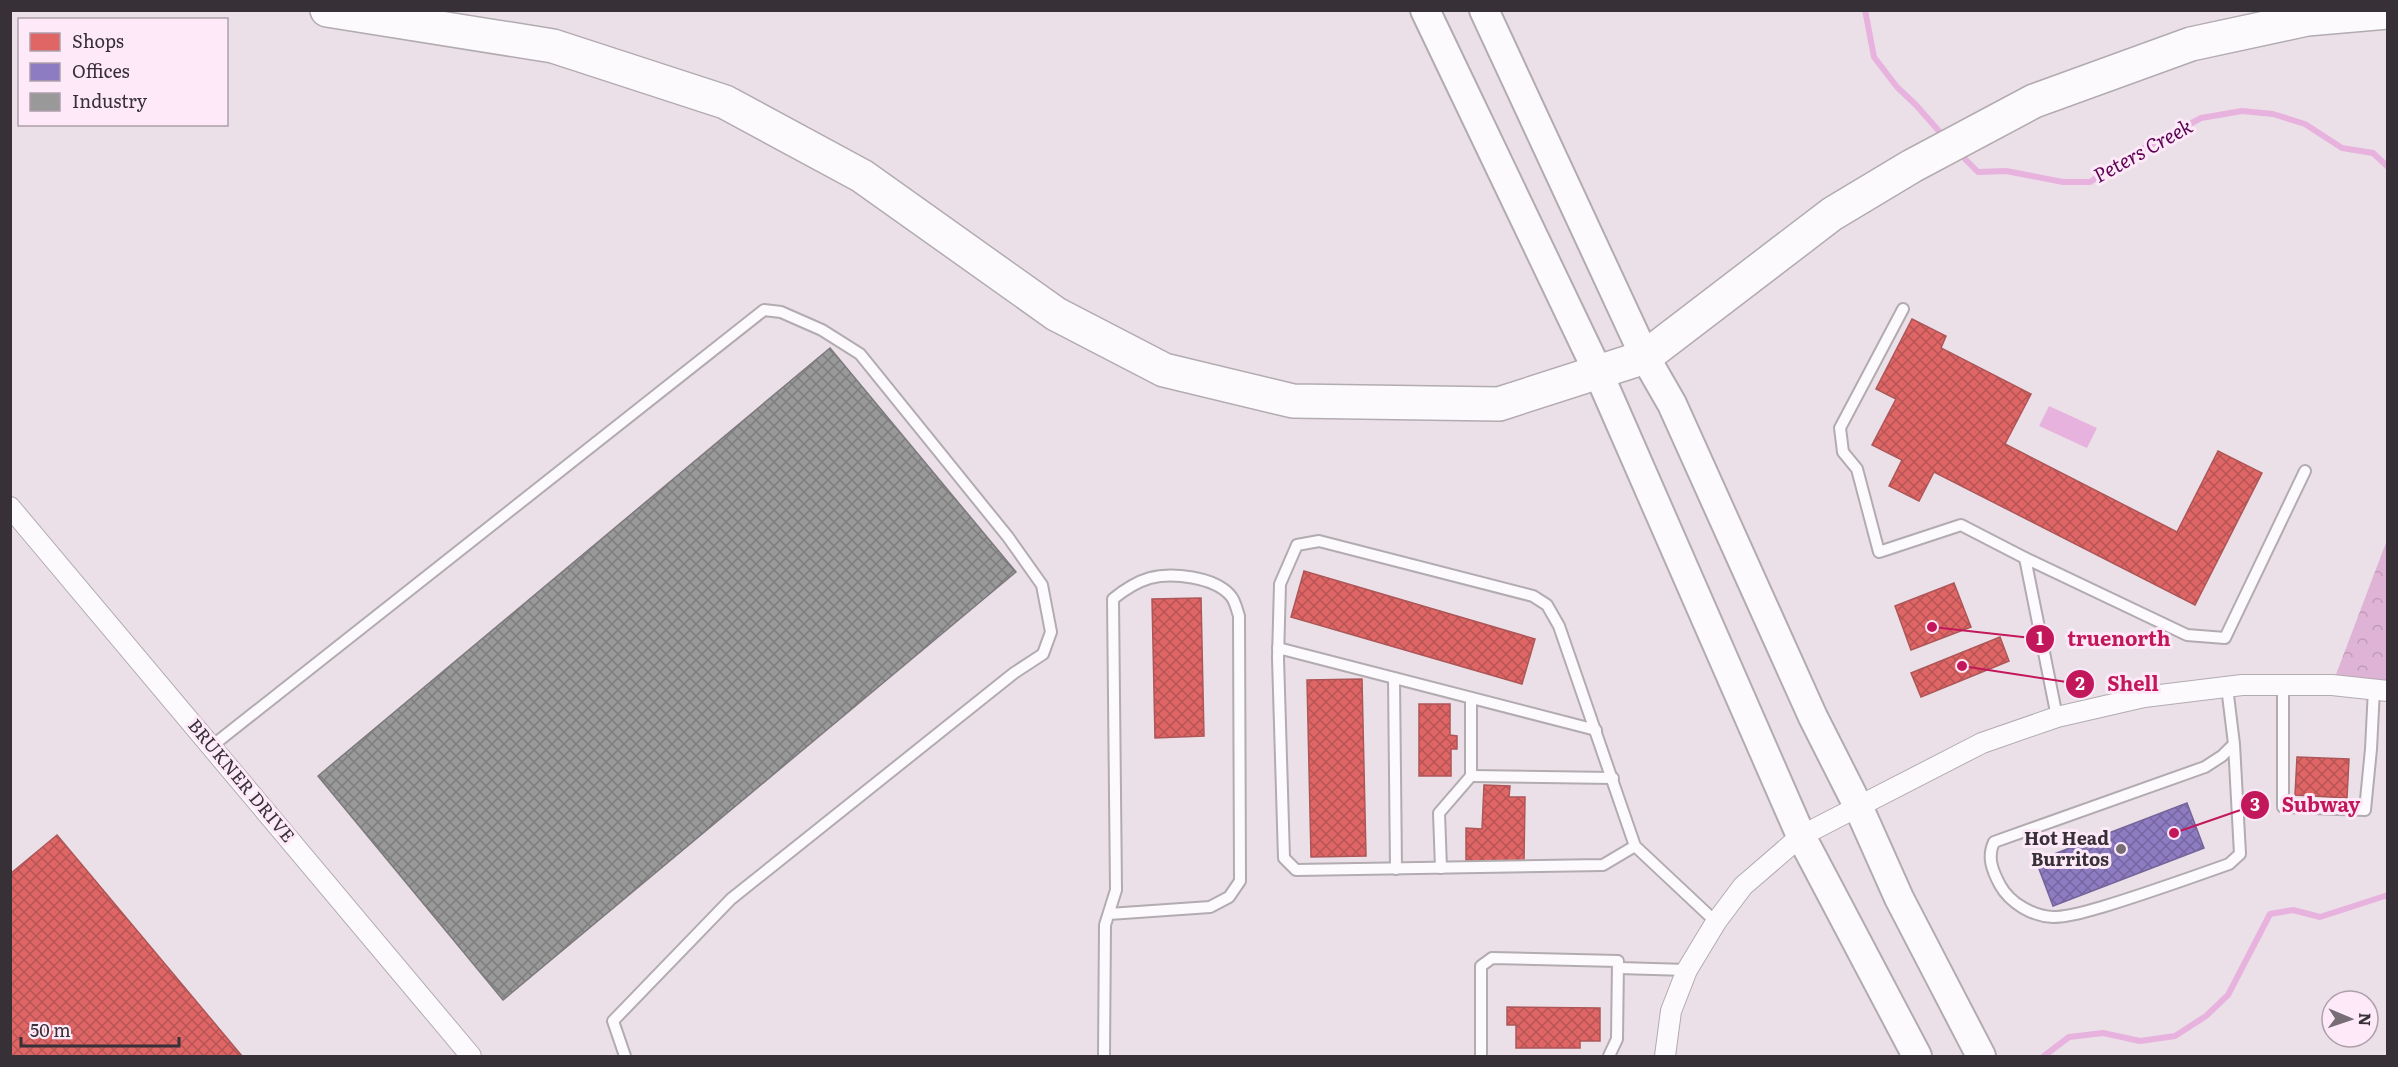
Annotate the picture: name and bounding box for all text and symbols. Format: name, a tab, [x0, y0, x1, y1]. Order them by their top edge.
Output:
legend	[18, 18, 228, 126]
text: Shops	[72, 27, 124, 54]
text: Offices	[72, 57, 130, 84]
text: Industry	[72, 87, 148, 114]
water label: Peters Creek	[2087, 110, 2197, 189]
callout: truenorth	[2025, 620, 2182, 658]
text: truenorth	[2067, 622, 2171, 652]
text: 1	[2036, 624, 2044, 651]
callout: Shell	[2065, 665, 2171, 703]
text: Shell	[2107, 667, 2159, 697]
text: 2	[2075, 669, 2085, 696]
street label: BRUKNER DRIVE	[182, 712, 302, 848]
callout: Subway	[2240, 786, 2372, 824]
text: Subway	[2282, 788, 2361, 818]
text: 3	[2250, 790, 2260, 817]
place label: Hot Head Burritos	[2024, 824, 2109, 872]
marker: Hot Head Burritos	[2114, 842, 2128, 856]
north arrow	[2320, 989, 2380, 1049]
scale bar	[21, 1010, 178, 1048]
text: N	[2354, 1012, 2378, 1027]
text: 50 m	[30, 1016, 71, 1043]

